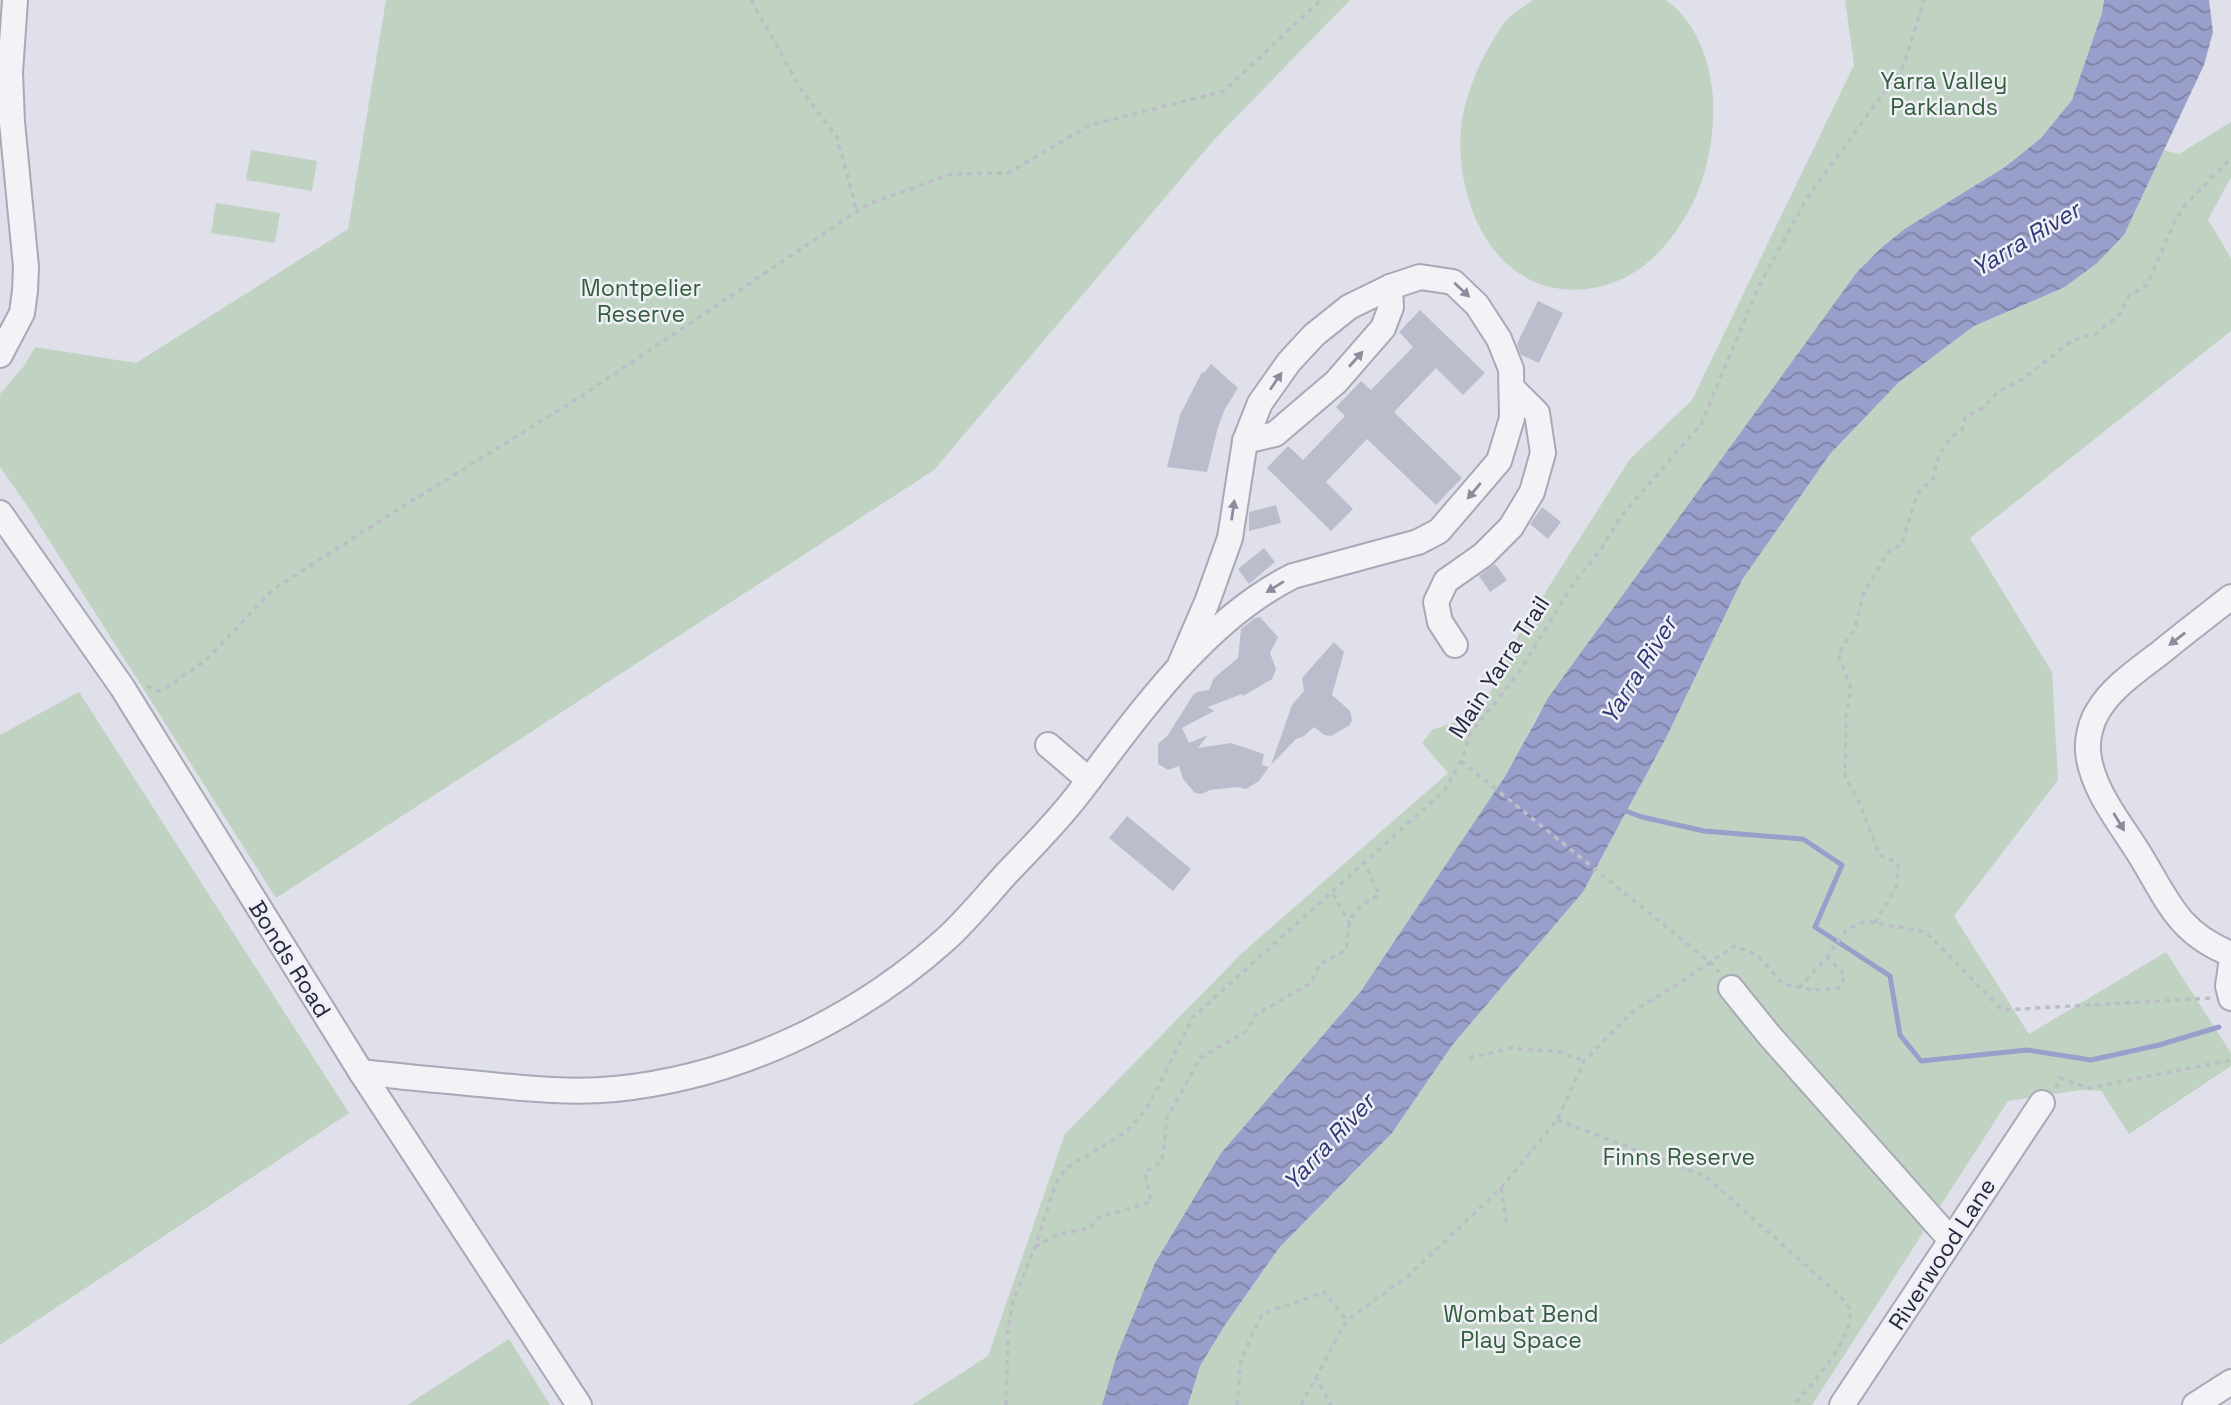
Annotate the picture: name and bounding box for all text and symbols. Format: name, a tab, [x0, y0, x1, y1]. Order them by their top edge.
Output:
park label: Yarra Valley Parklands	[1881, 66, 2007, 122]
water label: Yarra River	[1966, 193, 2088, 283]
park label: Montpelier Reserve	[581, 273, 701, 329]
one-way arrow	[1453, 282, 1470, 298]
one-way arrow	[1348, 351, 1364, 368]
one-way arrow	[1269, 372, 1283, 390]
one-way arrow	[1466, 482, 1481, 500]
one-way arrow	[1228, 499, 1239, 521]
one-way arrow	[1265, 580, 1284, 593]
street label: Main Yarra Trail	[1442, 590, 1556, 744]
water label: Yarra River	[1593, 608, 1685, 729]
one-way arrow	[2169, 632, 2187, 647]
one-way arrow	[2113, 812, 2126, 831]
street label: Bonds Road	[242, 895, 338, 1023]
water label: Yarra River	[1276, 1085, 1383, 1196]
park label: Finns Reserve	[1603, 1142, 1755, 1172]
street label: Riverwood Lane	[1882, 1172, 2002, 1336]
park label: Wombat Bend Play Space	[1443, 1299, 1599, 1355]

